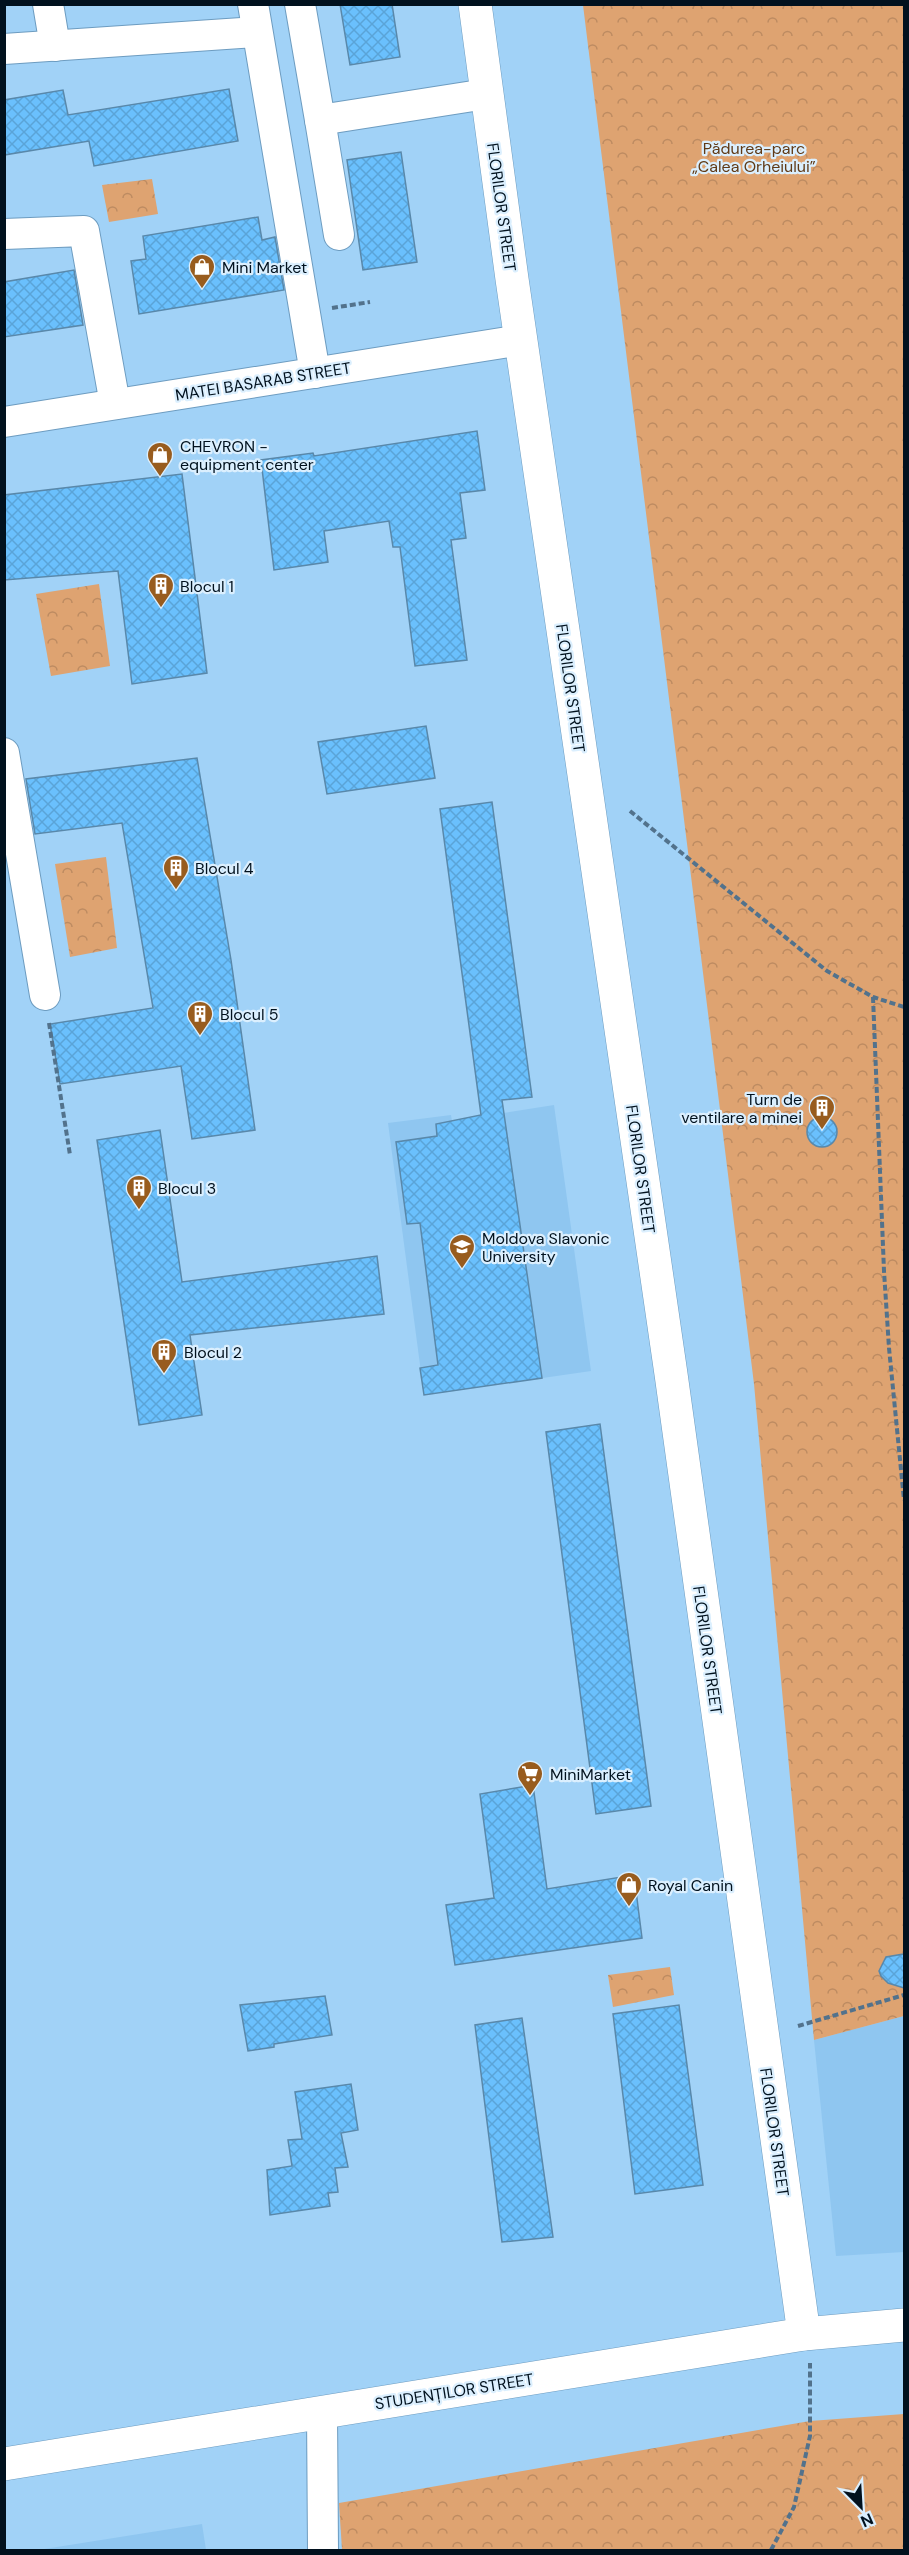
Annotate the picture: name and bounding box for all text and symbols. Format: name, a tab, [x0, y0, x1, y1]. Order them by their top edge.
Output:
park label: Pădurea-parc „Calea Orheiului”	[692, 138, 816, 177]
street label: FLORILOR STREET	[482, 141, 521, 273]
shop icon: Mini Market	[187, 252, 217, 290]
place label: Mini Market	[222, 257, 307, 278]
street label: MATEI BASARAB STREET	[174, 357, 352, 406]
place label: CHEVRON - equipment center	[180, 436, 314, 475]
shop icon: CHEVRON - equipment center	[145, 440, 175, 478]
building icon: Blocul 1	[146, 571, 176, 609]
place label: Blocul 1	[180, 576, 234, 597]
street label: FLORILOR STREET	[551, 622, 590, 754]
building icon: Blocul 4	[161, 853, 191, 891]
place label: Blocul 4	[195, 858, 254, 879]
building icon: Blocul 5	[185, 999, 215, 1037]
place label: Blocul 5	[220, 1004, 279, 1025]
place label: Turn de ventilare a minei	[681, 1089, 802, 1128]
building icon: Turn de ventilare a minei	[807, 1093, 837, 1131]
street label: FLORILOR STREET	[621, 1103, 660, 1235]
building icon: Blocul 3	[124, 1173, 154, 1211]
place label: Blocul 3	[158, 1178, 216, 1199]
place label: Moldova Slavonic University	[482, 1228, 610, 1267]
school or university icon: Moldova Slavonic University	[447, 1232, 477, 1270]
building icon: Blocul 2	[149, 1337, 179, 1375]
place label: Blocul 2	[184, 1342, 242, 1363]
street label: FLORILOR STREET	[688, 1584, 727, 1716]
supermarket icon: MiniMarket	[515, 1759, 545, 1797]
place label: MiniMarket	[550, 1764, 631, 1785]
shop icon: Royal Canin	[614, 1870, 644, 1908]
place label: Royal Canin	[648, 1875, 733, 1896]
street label: FLORILOR STREET	[755, 2066, 794, 2198]
street label: STUDENȚILOR STREET	[373, 2369, 535, 2414]
north arrow	[831, 2477, 891, 2537]
text: N	[857, 2508, 876, 2532]

